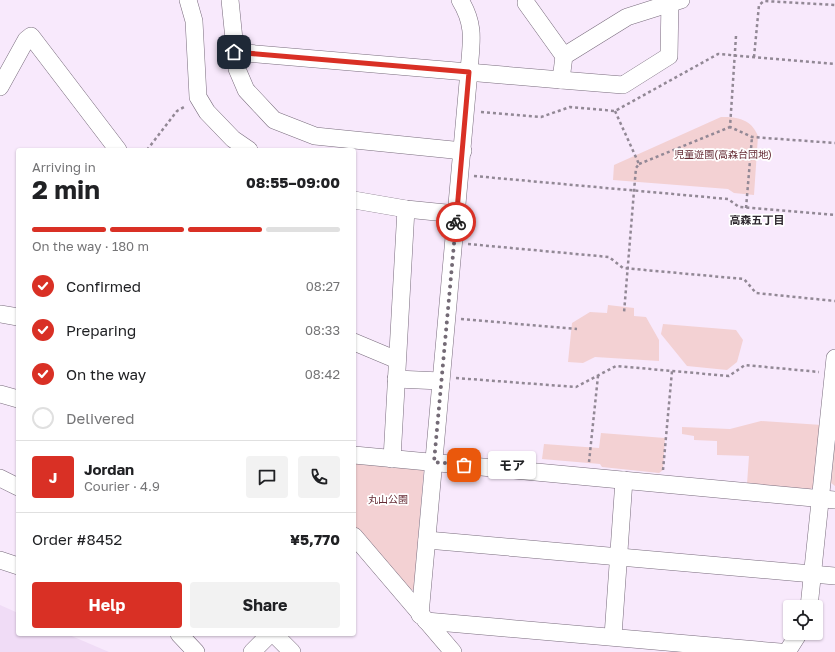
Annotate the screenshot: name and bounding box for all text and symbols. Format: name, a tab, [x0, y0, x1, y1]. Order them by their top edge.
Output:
pin	[217, 35, 251, 69]
icon: home	[223, 41, 245, 63]
park label: 児童遊園(高森台団地)	[674, 148, 772, 160]
text: Arriving in	[32, 159, 96, 175]
text: 08:55–09:00	[246, 173, 340, 191]
text: 2 min	[32, 174, 100, 205]
courier	[436, 202, 476, 242]
icon: bike	[445, 211, 467, 233]
district label: 高森五丁目	[730, 213, 785, 226]
text: On the way · 180 m	[32, 238, 149, 254]
icon: check	[32, 275, 54, 297]
text: Confirmed	[66, 277, 141, 295]
text: 08:27	[306, 278, 340, 294]
icon: check	[32, 319, 54, 341]
text: Preparing	[66, 321, 136, 339]
text: 08:33	[305, 322, 340, 338]
icon: check	[32, 363, 54, 385]
text: On the way	[66, 365, 146, 383]
text: 08:42	[305, 366, 340, 382]
text: Delivered	[66, 409, 134, 427]
pin	[447, 448, 481, 482]
callout: モア	[488, 451, 536, 479]
icon: bag	[453, 454, 475, 476]
button: chat	[246, 456, 288, 498]
button: phone	[298, 456, 340, 498]
text: モア	[499, 457, 525, 473]
text: Jordan	[84, 460, 134, 478]
text: J	[49, 468, 57, 486]
text: Courier · 4.9	[84, 478, 160, 494]
park label: 丸山公園	[368, 493, 408, 505]
text: Order #8452	[32, 530, 122, 548]
text: ¥5,770	[290, 530, 340, 548]
button: Help	[32, 582, 182, 628]
button: Share	[190, 582, 340, 628]
map controls	[783, 600, 823, 640]
button: locate	[783, 600, 823, 640]

